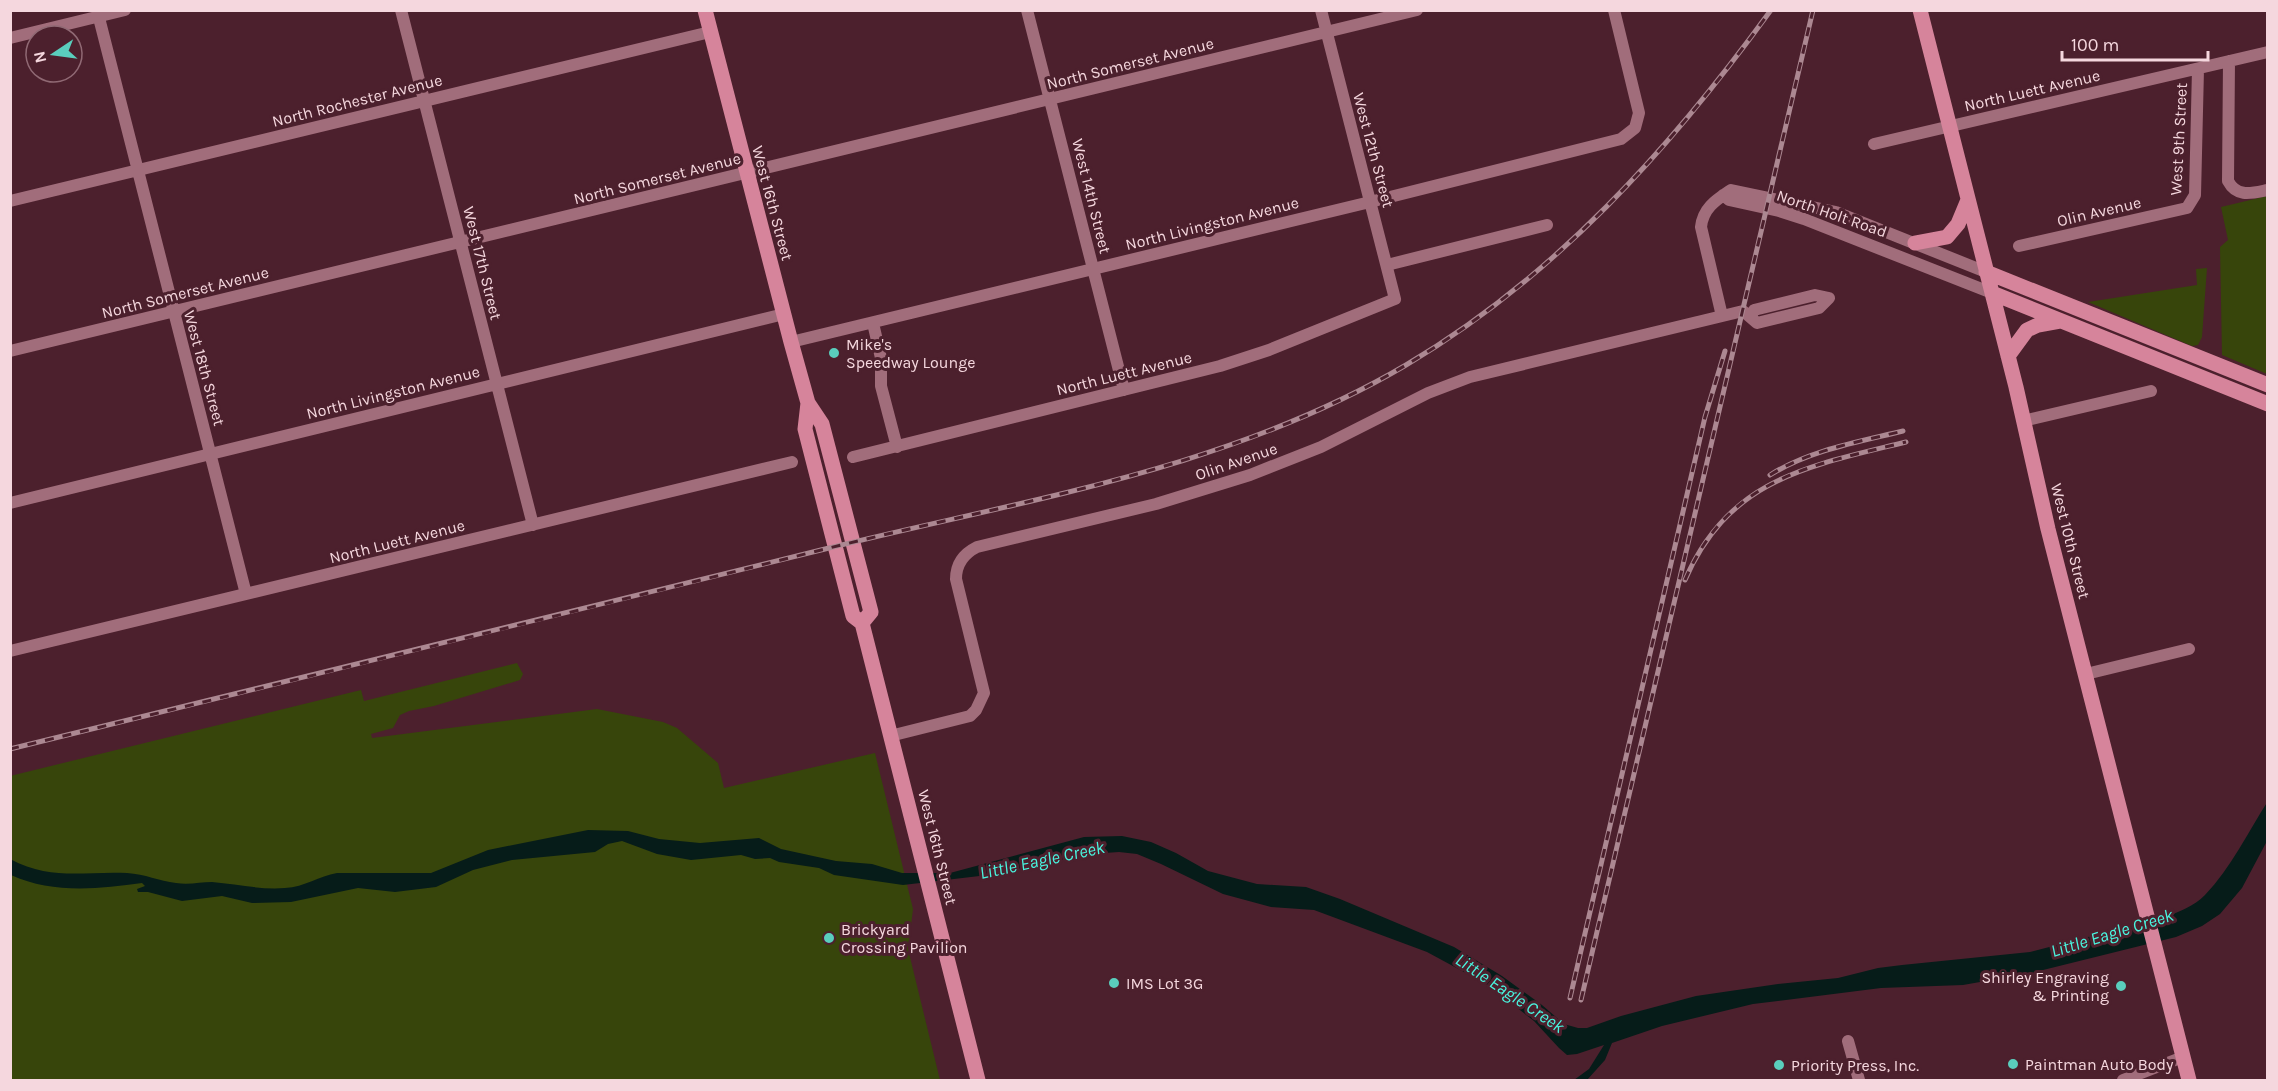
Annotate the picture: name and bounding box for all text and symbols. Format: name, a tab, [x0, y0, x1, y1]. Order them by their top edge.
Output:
north arrow	[24, 24, 84, 84]
scale bar	[2062, 24, 2208, 62]
street label: North Somerset Avenue	[1045, 34, 1216, 93]
text: 100 m	[2071, 34, 2119, 56]
text: N	[29, 50, 50, 65]
street label: North Luett Avenue	[1962, 66, 2102, 115]
street label: North Rochester Avenue	[270, 70, 444, 131]
street label: West 9th Street	[2166, 82, 2191, 196]
street label: West 12th Street	[1349, 91, 1398, 210]
street label: West 14th Street	[1068, 137, 1115, 256]
street label: West 16th Street	[748, 144, 797, 263]
street label: North Somerset Avenue	[572, 149, 743, 208]
street label: North Holt Road	[1774, 186, 1890, 241]
street label: North Livingston Avenue	[1123, 193, 1301, 254]
street label: Olin Avenue	[2055, 193, 2143, 230]
street label: West 17th Street	[459, 204, 506, 322]
street label: North Somerset Avenue	[100, 263, 271, 322]
street label: West 18th Street	[180, 308, 229, 428]
place label: Mike's Speedway Lounge	[846, 335, 975, 372]
marker: Mike's Speedway Lounge	[827, 346, 841, 360]
street label: North Luett Avenue	[1054, 347, 1194, 399]
street label: North Livingston Avenue	[304, 362, 482, 423]
street label: Olin Avenue	[1193, 439, 1280, 484]
street label: West 10th Street	[2047, 481, 2094, 601]
street label: North Luett Avenue	[327, 515, 467, 567]
street label: West 16th Street	[914, 788, 961, 907]
water label: Little Eagle Creek	[977, 836, 1107, 884]
water label: Little Eagle Creek	[2048, 904, 2177, 962]
place label: Brickyard Crossing Pavilion	[841, 920, 968, 957]
marker: Brickyard Crossing Pavilion	[822, 931, 836, 945]
water label: Little Eagle Creek	[1451, 948, 1570, 1038]
place label: Shirley Engraving & Printing	[1981, 968, 2109, 1005]
place label: IMS Lot 3G	[1126, 974, 1203, 993]
marker: IMS Lot 3G	[1107, 976, 1121, 990]
marker: Shirley Engraving & Printing	[2114, 979, 2128, 993]
place label: Paintman Auto Body	[2025, 1055, 2174, 1074]
place label: Priority Press, Inc.	[1791, 1056, 1919, 1075]
marker: Paintman Auto Body	[2006, 1057, 2020, 1071]
marker: Priority Press, Inc.	[1772, 1058, 1786, 1072]

